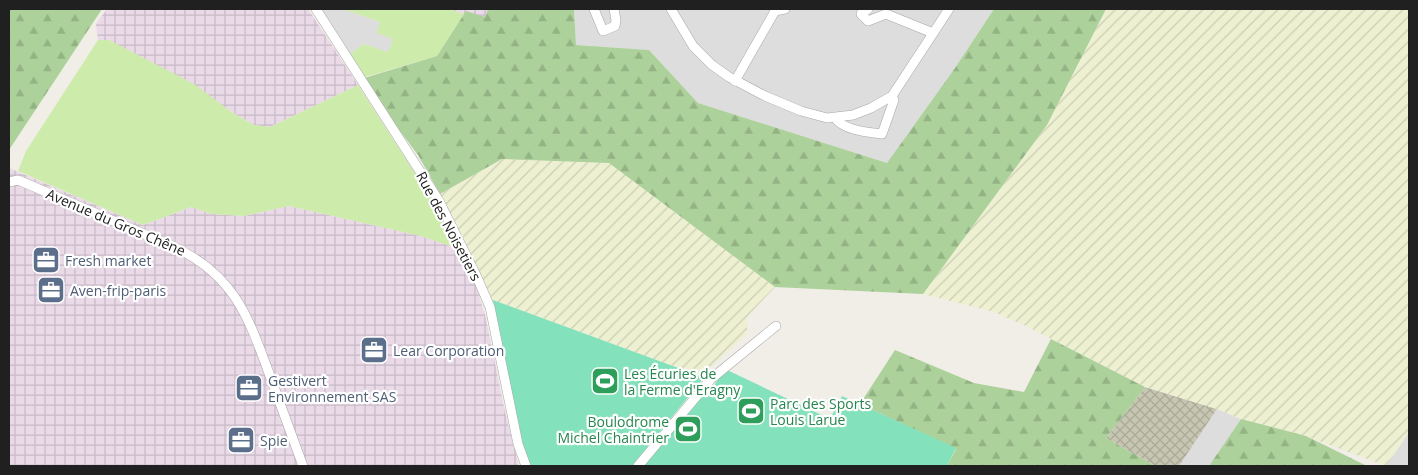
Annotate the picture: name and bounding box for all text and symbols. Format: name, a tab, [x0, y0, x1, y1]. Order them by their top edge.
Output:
street label: Rue des Noisetiers	[412, 168, 486, 284]
street label: Avenue du Gros Chêne	[43, 184, 189, 260]
office icon: Fresh market	[31, 245, 61, 275]
place label: Fresh market	[65, 251, 151, 270]
office icon: Aven-frip-paris	[36, 275, 66, 305]
place label: Aven-frip-paris	[70, 281, 166, 300]
office icon: Lear Corporation	[359, 335, 389, 365]
place label: Lear Corporation	[393, 341, 504, 360]
place label: Les Écuries de la Ferme d'Eragny	[624, 364, 741, 399]
sports icon: Les Écuries de la Ferme d'Eragny	[590, 366, 620, 396]
place label: Gestivert Environnement SAS	[268, 371, 396, 406]
office icon: Gestivert Environnement SAS	[234, 373, 264, 403]
place label: Parc des Sports Louis Larue	[770, 394, 871, 429]
sports icon: Parc des Sports Louis Larue	[736, 396, 766, 426]
place label: Boulodrome Michel Chaintrier	[557, 412, 669, 447]
sports icon: Boulodrome Michel Chaintrier	[673, 414, 703, 444]
office icon: Spie	[226, 425, 256, 455]
place label: Spie	[260, 431, 288, 450]

